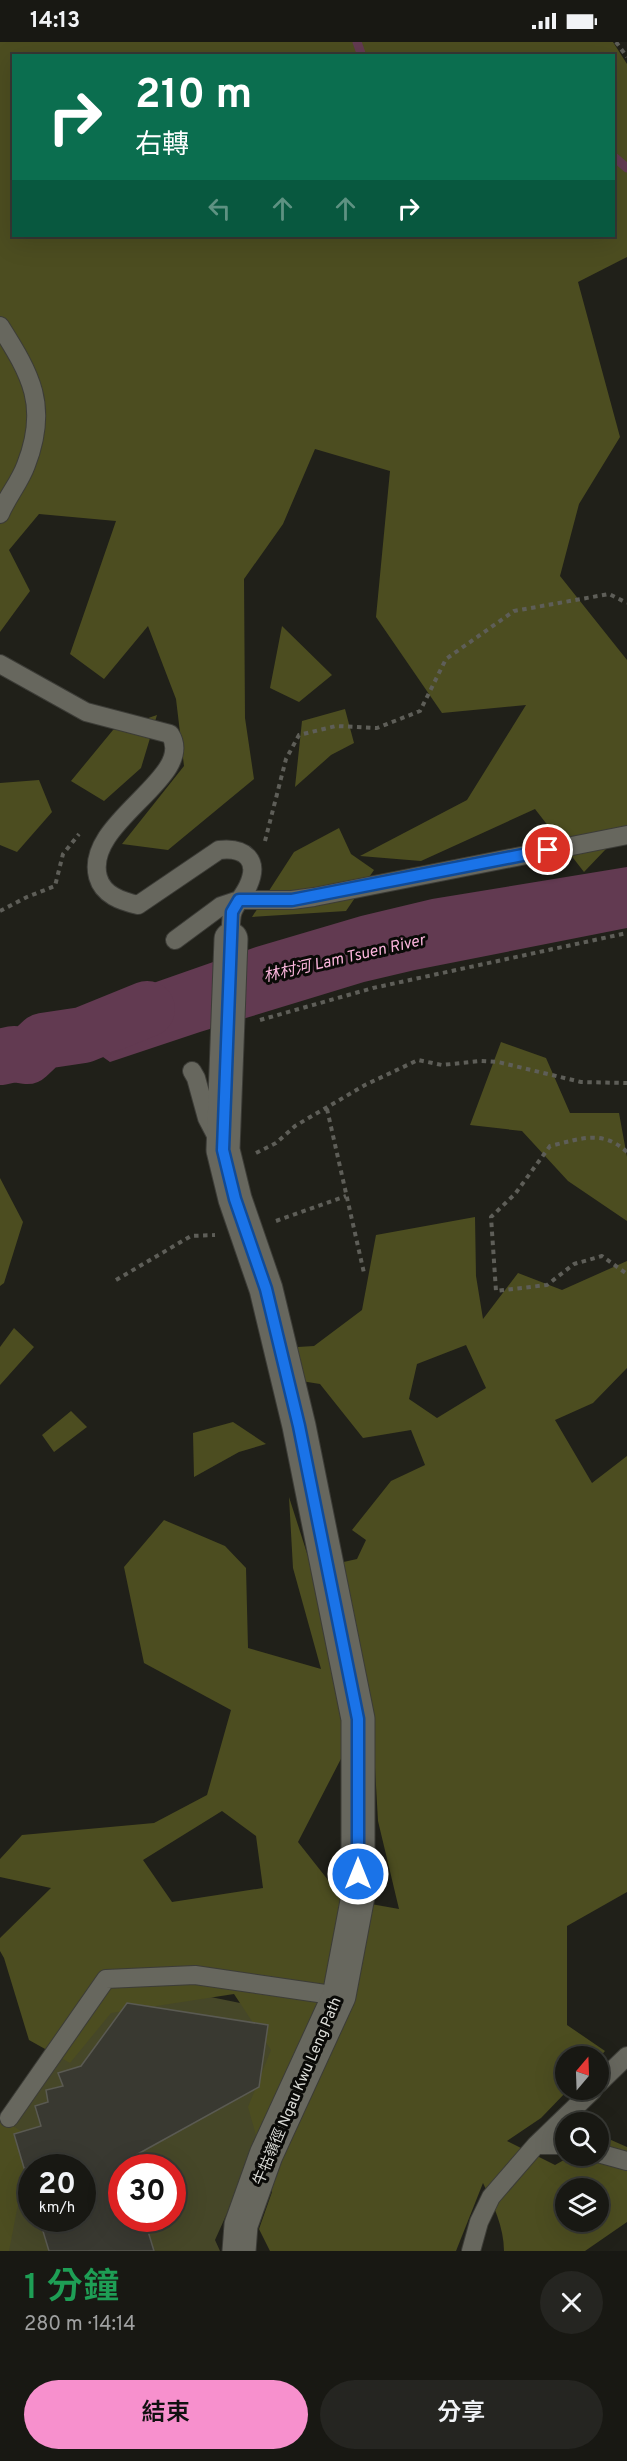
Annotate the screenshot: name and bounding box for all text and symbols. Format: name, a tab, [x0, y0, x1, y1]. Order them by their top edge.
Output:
text: 14:13	[30, 8, 80, 35]
text: 210 m	[135, 70, 252, 123]
icon: right	[36, 78, 114, 156]
text: 右轉	[135, 129, 189, 163]
icon: left	[203, 192, 236, 225]
icon: ahead	[266, 192, 299, 225]
icon: ahead	[329, 192, 362, 225]
icon: right	[392, 192, 425, 225]
pin	[522, 824, 573, 875]
icon: arrive	[531, 833, 564, 866]
water label: 林村河 Lam Tsuen River	[262, 930, 429, 987]
position arrow	[326, 1842, 390, 1906]
street label: 牛牯嶺徑 Ngau Kwu Leng Path	[250, 1995, 347, 2189]
north arrow	[555, 2046, 609, 2100]
map controls	[555, 2046, 609, 2232]
button: search	[555, 2112, 609, 2166]
speed limit sign: 30	[108, 2154, 186, 2232]
text: 20	[38, 2167, 76, 2204]
button: layers	[555, 2178, 609, 2232]
text: km/h	[39, 2199, 75, 2218]
text: 1 分鐘	[24, 2266, 119, 2312]
button: close	[540, 2271, 603, 2334]
text: 280 m · 14:14	[24, 2312, 136, 2338]
button: 結束	[24, 2380, 308, 2449]
button: 分享	[320, 2380, 603, 2449]

